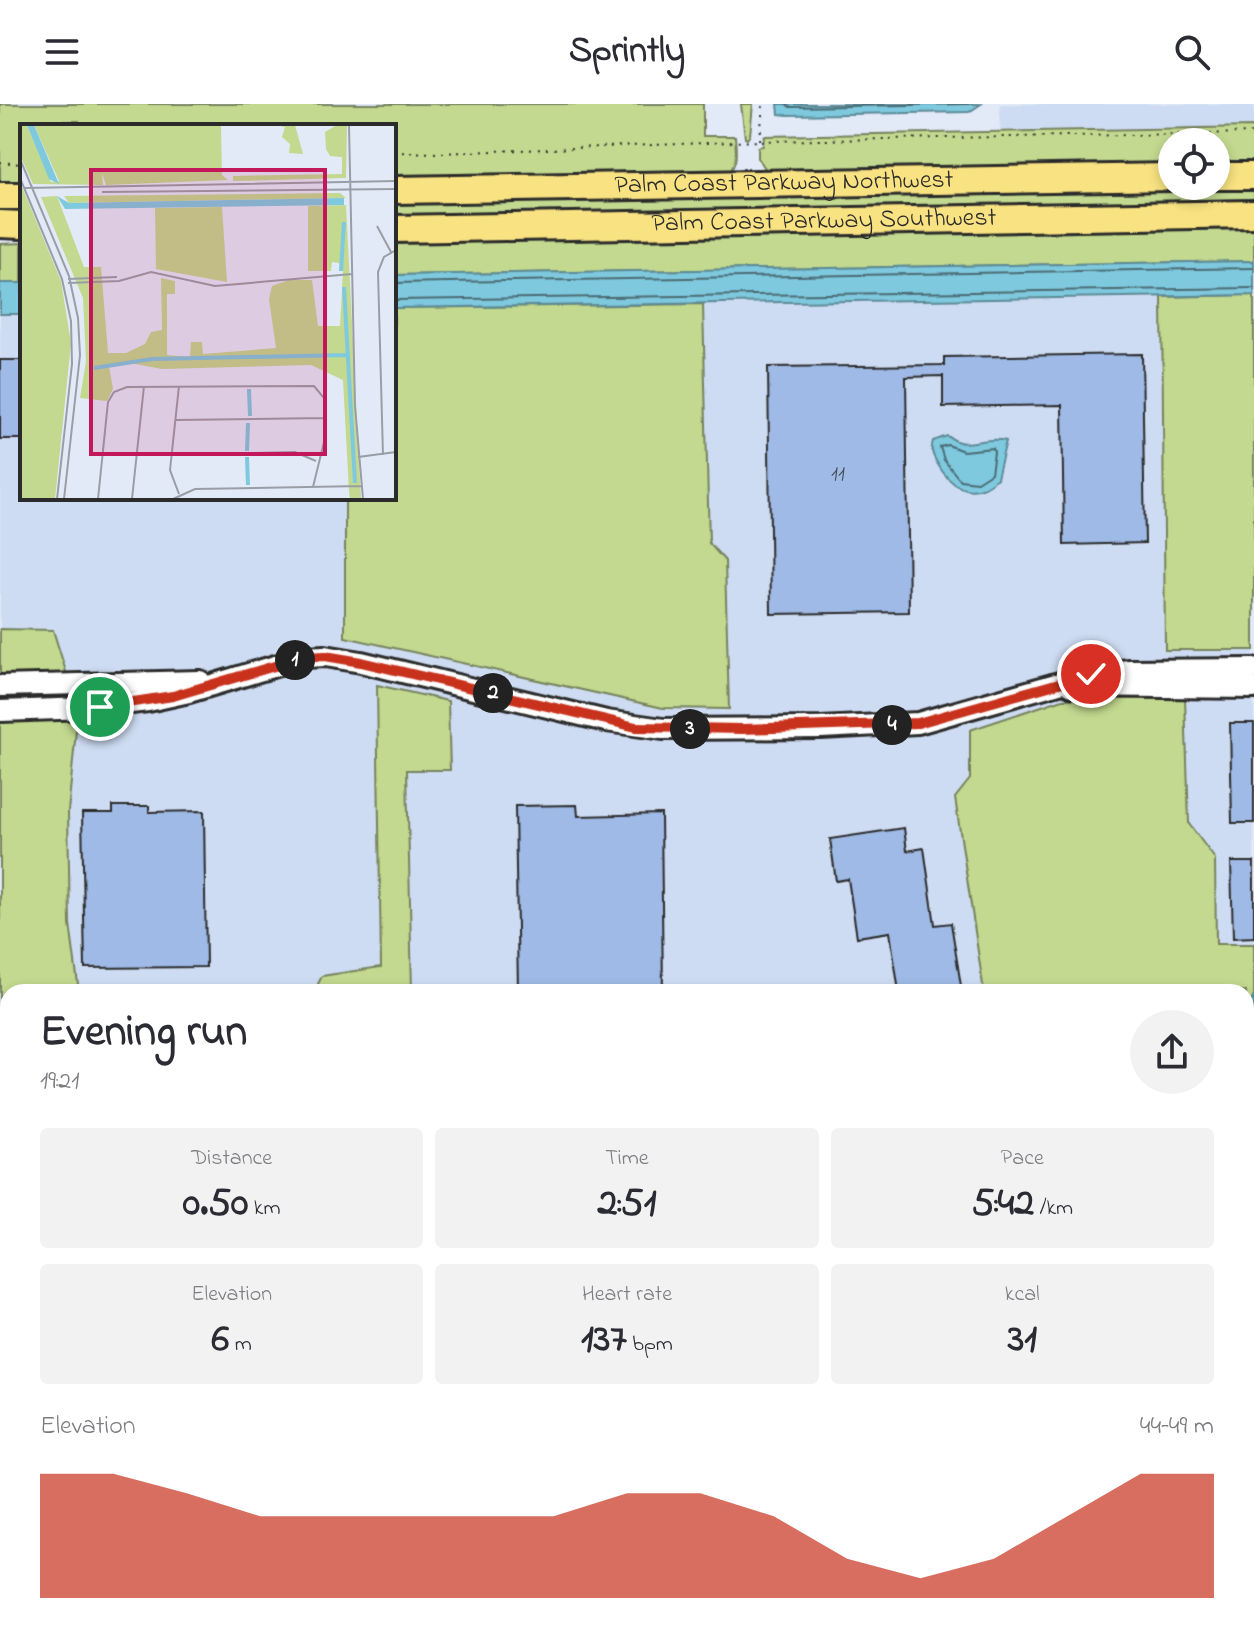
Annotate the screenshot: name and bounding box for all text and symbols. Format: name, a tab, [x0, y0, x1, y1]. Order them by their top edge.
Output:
text: Sprintly	[569, 26, 685, 79]
icon: menu	[40, 30, 84, 74]
icon: search	[1170, 30, 1214, 74]
inset map	[20, 124, 396, 500]
map controls	[1158, 128, 1230, 200]
button: locate	[1158, 128, 1230, 200]
street label: Palm Coast Parkway Northwest	[614, 162, 954, 205]
street label: Palm Coast Parkway Southwest	[651, 199, 997, 244]
house number: 11	[831, 459, 845, 491]
pin: 1	[275, 640, 315, 680]
pin	[1057, 640, 1125, 708]
text: 1	[292, 644, 299, 676]
icon: check	[1069, 652, 1113, 696]
pin	[66, 673, 134, 741]
pin: 2	[473, 673, 513, 713]
text: 2	[488, 677, 498, 709]
icon: arrive	[78, 685, 122, 729]
pin: 4	[872, 705, 912, 745]
pin: 3	[670, 709, 710, 749]
text: 4	[887, 709, 897, 741]
text: 3	[685, 713, 695, 745]
text: Evening run	[40, 1001, 247, 1065]
button: share	[1130, 1010, 1214, 1094]
text: 19:21	[40, 1063, 80, 1101]
text: Distance	[191, 1143, 272, 1175]
text: Time	[605, 1143, 649, 1175]
text: Pace	[1001, 1143, 1044, 1175]
text: 0.50	[183, 1175, 248, 1234]
text: 2:51	[598, 1175, 656, 1234]
text: 5:42	[971, 1175, 1034, 1234]
text: km	[248, 1193, 281, 1225]
text: /km	[1034, 1193, 1073, 1225]
text: Elevation	[191, 1279, 272, 1311]
text: Heart rate	[582, 1279, 672, 1311]
text: kcal	[1005, 1279, 1040, 1311]
text: 6	[212, 1311, 229, 1370]
text: 137	[581, 1311, 627, 1370]
text: 31	[1008, 1311, 1037, 1370]
text: m	[229, 1329, 252, 1361]
text: bpm	[627, 1329, 673, 1361]
text: Elevation	[40, 1408, 136, 1446]
text: 44–49 m	[1140, 1408, 1214, 1446]

